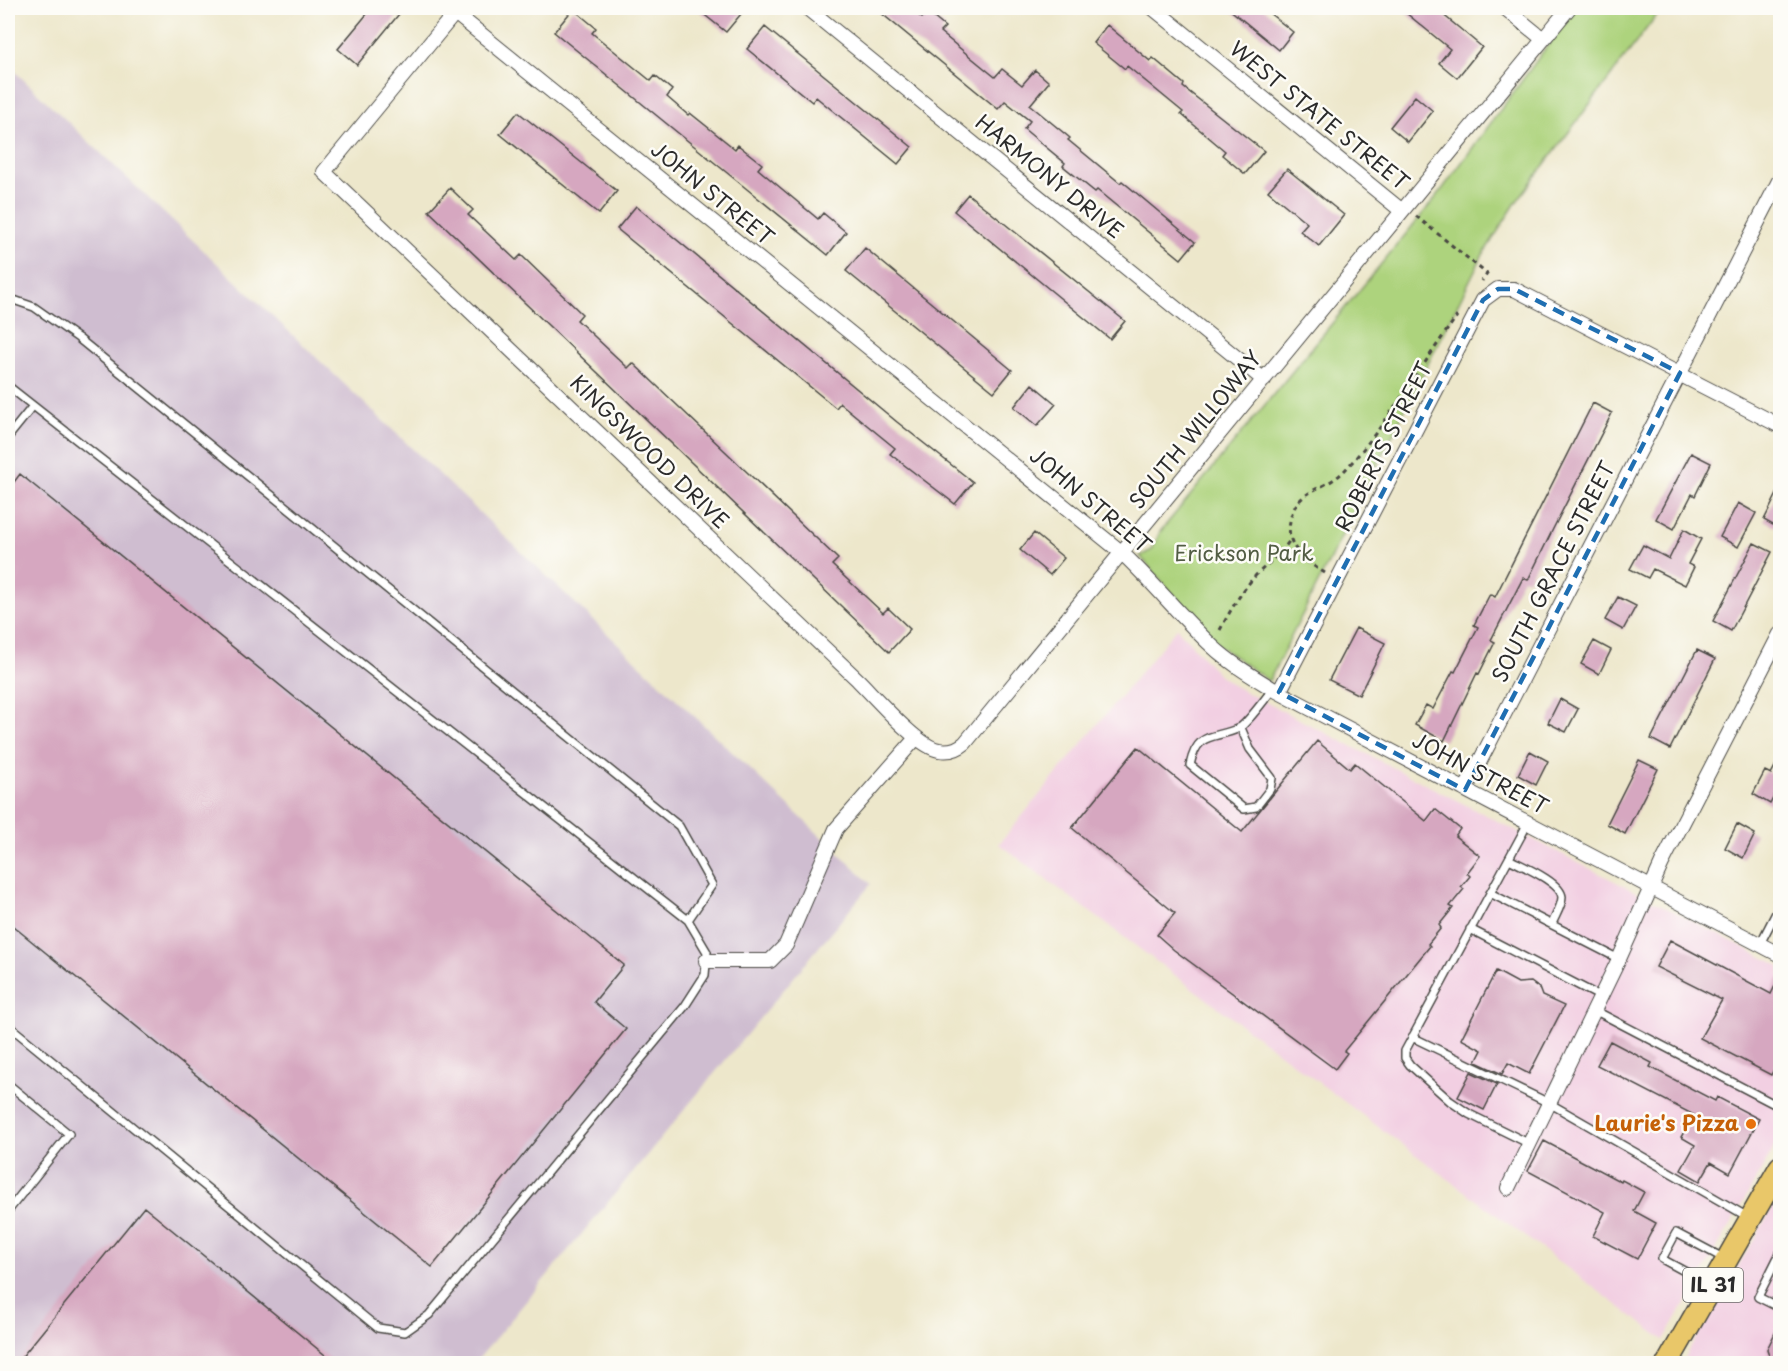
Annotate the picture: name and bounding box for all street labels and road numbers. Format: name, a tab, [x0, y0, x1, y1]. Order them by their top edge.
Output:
street label: WEST STATE STREET	[1224, 32, 1417, 197]
street label: HARMONY DRIVE	[969, 106, 1131, 245]
street label: JOHN STREET	[645, 133, 782, 252]
street label: SOUTH WILLOWAY	[1120, 342, 1269, 515]
street label: ROBERTS STREET	[1326, 356, 1439, 536]
street label: KINGSWOOD DRIVE	[564, 366, 737, 535]
street label: JOHN STREET	[1024, 439, 1159, 560]
street label: SOUTH GRACE STREET	[1483, 454, 1622, 687]
street label: JOHN STREET	[1407, 723, 1555, 822]
road number: IL 31	[1683, 1268, 1743, 1302]

